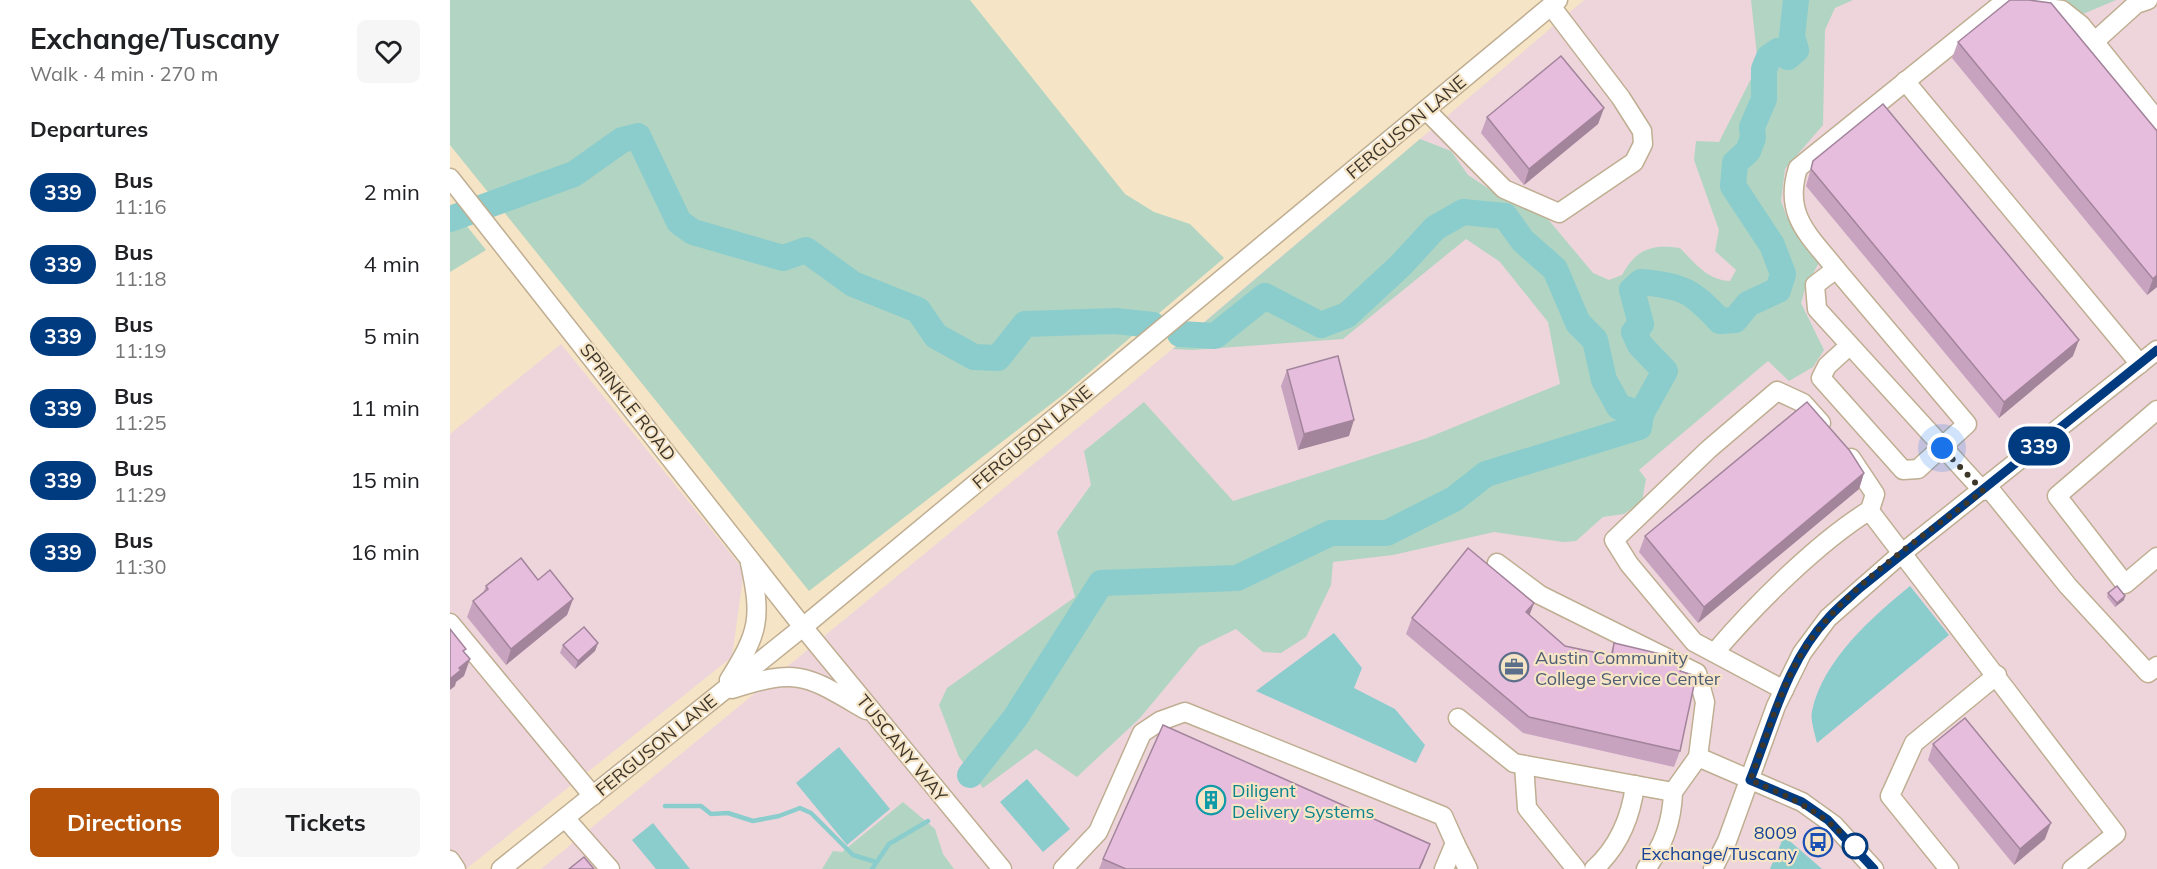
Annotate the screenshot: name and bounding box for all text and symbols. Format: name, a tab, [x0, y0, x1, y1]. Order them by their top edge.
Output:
button: heart	[357, 20, 420, 83]
text: Exchange/Tuscany	[30, 21, 279, 56]
text: Walk · 4 min · 270 m	[30, 61, 218, 86]
street label: FERGUSON LANE	[1341, 70, 1471, 184]
text: Departures	[30, 115, 148, 143]
text: Bus	[114, 166, 153, 194]
text: 2 min	[364, 178, 420, 206]
text: 339	[44, 179, 82, 205]
text: 11:16	[114, 194, 167, 219]
text: Bus	[114, 238, 153, 266]
text: 4 min	[364, 250, 420, 278]
text: 339	[44, 251, 82, 277]
text: 11:18	[114, 266, 167, 291]
text: Bus	[114, 310, 153, 338]
text: 5 min	[364, 322, 420, 350]
text: 339	[44, 323, 82, 349]
text: 11:19	[114, 338, 167, 363]
street label: SPRINKLE ROAD	[575, 339, 681, 465]
street label: FERGUSON LANE	[967, 380, 1097, 494]
text: Bus	[114, 382, 153, 410]
text: 11 min	[350, 394, 420, 422]
text: 339	[44, 395, 82, 421]
text: 11:25	[114, 410, 167, 435]
line badge: 339	[2004, 426, 2074, 466]
your location	[1927, 433, 1957, 463]
text: 339	[2020, 433, 2058, 459]
text: Bus	[114, 454, 153, 482]
text: 15 min	[350, 466, 420, 494]
text: 339	[44, 467, 82, 493]
text: 11:29	[114, 482, 167, 507]
text: Bus	[114, 526, 153, 554]
text: 16 min	[350, 538, 420, 566]
text: 339	[44, 539, 82, 565]
text: 11:30	[114, 554, 167, 579]
place label: Austin Community College Service Center	[1535, 646, 1721, 690]
office icon: Austin Community College Service Center	[1498, 651, 1530, 683]
street label: FERGUSON LANE	[591, 689, 721, 801]
street label: TUSCANY WAY	[852, 690, 953, 807]
place label: Diligent Delivery Systems	[1232, 779, 1374, 823]
building icon: Diligent Delivery Systems	[1195, 784, 1227, 816]
button: Directions	[30, 788, 219, 857]
button: Tickets	[231, 788, 420, 857]
place label: 8009 Exchange/Tuscany	[1641, 821, 1797, 865]
bus stop icon: 8009 Exchange/Tuscany	[1802, 826, 1834, 858]
unlabelled marker	[1842, 833, 1868, 859]

